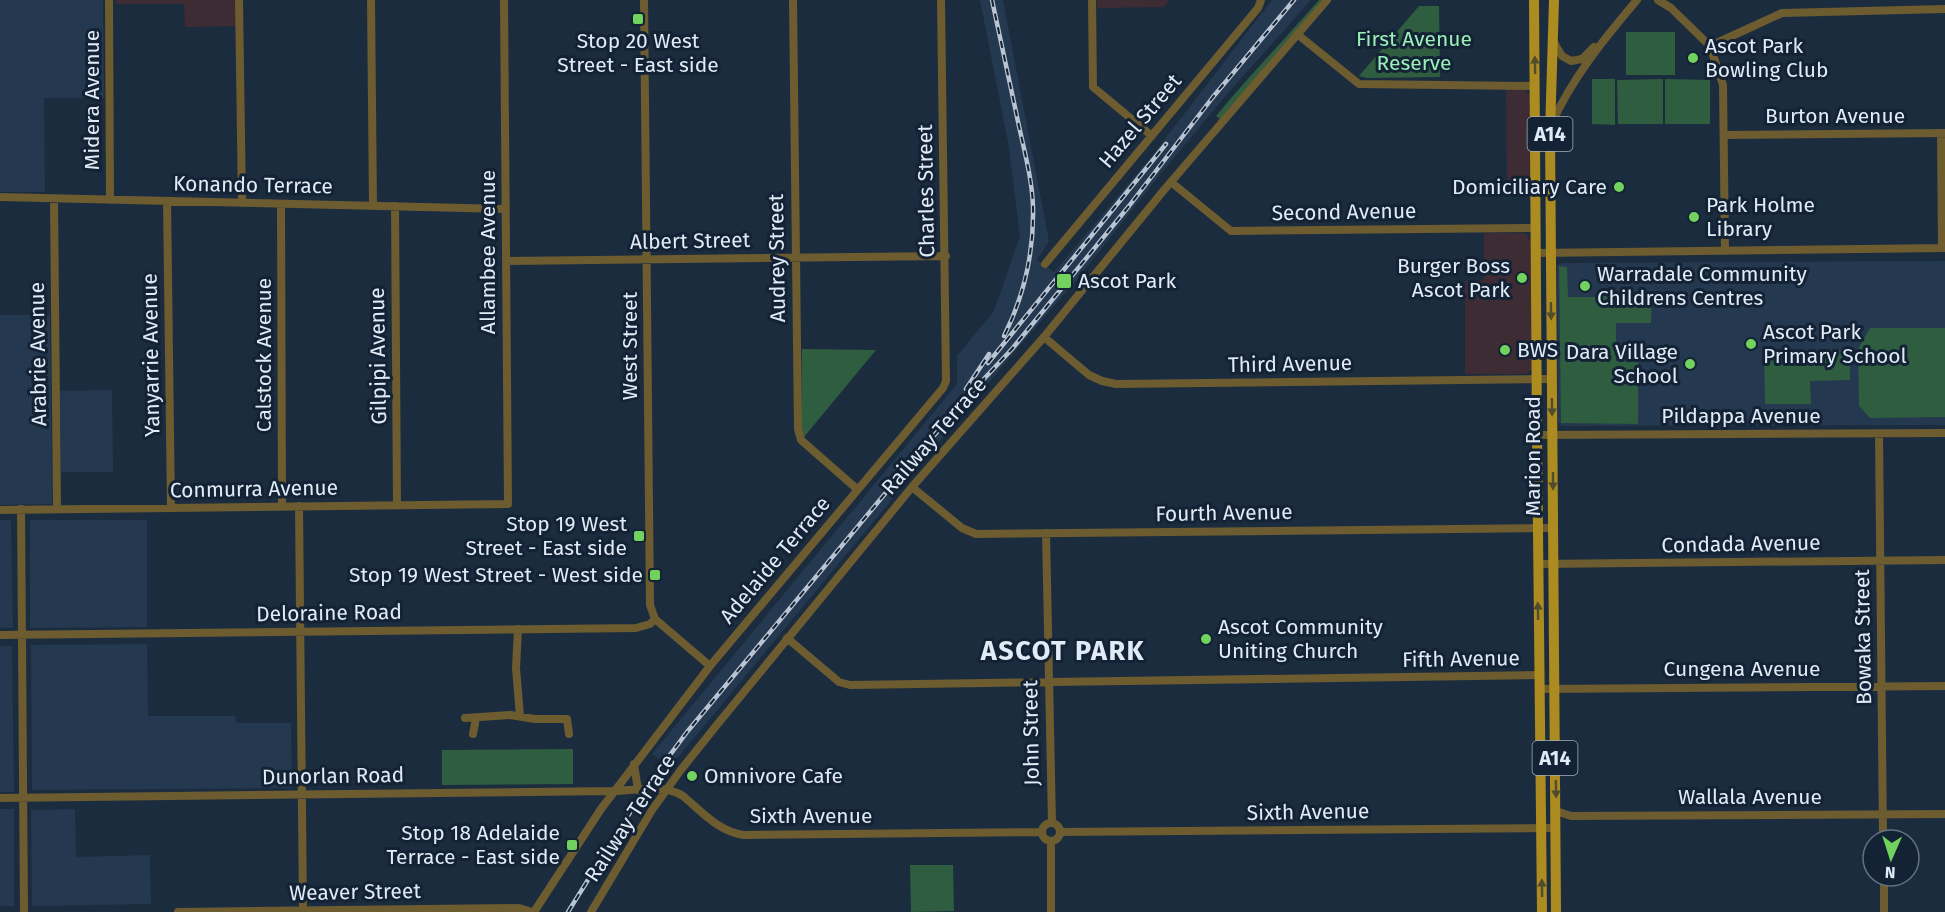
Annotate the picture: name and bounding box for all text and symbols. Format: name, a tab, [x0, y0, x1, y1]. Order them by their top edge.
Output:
marker: Stop 20 West Street - East side	[631, 12, 645, 26]
park label: First Avenue Reserve	[1356, 26, 1472, 76]
place label: Stop 20 West Street - East side	[557, 28, 719, 78]
street label: Midera Avenue	[79, 30, 105, 170]
place label: Ascot Park Bowling Club	[1705, 33, 1828, 83]
marker: Ascot Park Bowling Club	[1686, 51, 1700, 65]
one-way arrow	[1530, 55, 1540, 74]
street label: Hazel Street	[1093, 68, 1187, 173]
street label: Burton Avenue	[1765, 103, 1905, 129]
road number: A14	[1528, 117, 1572, 151]
street label: Charles Street	[912, 124, 940, 258]
street label: Allambee Avenue	[475, 170, 501, 334]
street label: Konando Terrace	[173, 171, 333, 199]
place label: Domiciliary Care	[1452, 174, 1607, 200]
marker: Domiciliary Care	[1612, 180, 1626, 194]
place label: Park Holme Library	[1706, 192, 1815, 242]
street label: Audrey Street	[763, 193, 791, 322]
street label: Second Avenue	[1271, 198, 1417, 226]
marker: Park Holme Library	[1687, 210, 1701, 224]
street label: Albert Street	[630, 227, 751, 255]
place label: Burger Boss Ascot Park	[1397, 253, 1510, 303]
place label: Warradale Community Childrens Centres	[1597, 261, 1807, 311]
place label: Ascot Park	[1078, 268, 1176, 294]
marker: Burger Boss Ascot Park	[1515, 271, 1529, 285]
marker: Ascot Park	[1055, 272, 1073, 290]
street label: Yanyarrie Avenue	[137, 273, 165, 437]
street label: Calstock Avenue	[251, 278, 277, 432]
marker: Warradale Community Childrens Centres	[1578, 279, 1592, 293]
street label: Arabrie Avenue	[24, 282, 52, 426]
street label: Gilpipi Avenue	[364, 287, 392, 425]
street label: West Street	[617, 291, 643, 400]
one-way arrow	[1546, 301, 1556, 320]
place label: Ascot Park Primary School	[1763, 319, 1907, 369]
place label: BWS	[1517, 337, 1558, 363]
marker: Ascot Park Primary School	[1744, 337, 1758, 351]
place label: Dara Village School	[1566, 339, 1678, 389]
marker: BWS	[1498, 343, 1512, 357]
street label: Third Avenue	[1228, 350, 1352, 378]
marker: Dara Village School	[1683, 357, 1697, 371]
street label: Railway Terrace	[876, 372, 992, 500]
street label: Marion Road	[1520, 396, 1546, 516]
one-way arrow	[1547, 398, 1557, 417]
street label: Pildappa Avenue	[1661, 403, 1821, 429]
one-way arrow	[1548, 472, 1558, 491]
street label: Conmurra Avenue	[170, 475, 338, 503]
street label: Adelaide Terrace	[714, 491, 836, 629]
street label: Fourth Avenue	[1155, 499, 1293, 527]
place label: Stop 19 West Street - East side	[466, 511, 627, 561]
marker: Stop 19 West Street - East side	[632, 529, 646, 543]
street label: Condada Avenue	[1661, 530, 1821, 558]
place label: Stop 19 West Street - West side	[349, 562, 643, 588]
marker: Stop 19 West Street - West side	[648, 568, 662, 582]
street label: Bowaka Street	[1849, 569, 1877, 705]
street label: Deloraine Road	[256, 599, 402, 627]
one-way arrow	[1534, 601, 1543, 620]
place label: Ascot Community Uniting Church	[1218, 614, 1383, 664]
marker: Ascot Community Uniting Church	[1199, 632, 1213, 646]
district label: ASCOT PARK	[980, 635, 1145, 667]
street label: Fifth Avenue	[1402, 645, 1520, 673]
street label: Cungena Avenue	[1664, 656, 1820, 682]
street label: John Street	[1017, 679, 1045, 786]
road number: A14	[1532, 741, 1578, 775]
street label: Railway Terrace	[579, 749, 681, 887]
street label: Dunorlan Road	[262, 762, 404, 790]
place label: Omnivore Cafe	[704, 763, 843, 789]
marker: Omnivore Cafe	[685, 769, 699, 783]
one-way arrow	[1551, 780, 1561, 799]
street label: Wallala Avenue	[1678, 784, 1822, 810]
street label: Sixth Avenue	[1246, 798, 1370, 826]
street label: Sixth Avenue	[750, 803, 872, 829]
place label: Stop 18 Adelaide Terrace - East side	[386, 820, 560, 870]
north arrow	[1861, 828, 1921, 888]
marker: Stop 18 Adelaide Terrace - East side	[565, 838, 579, 852]
text: N	[1884, 863, 1896, 882]
street label: Weaver Street	[289, 878, 422, 906]
one-way arrow	[1537, 878, 1547, 897]

